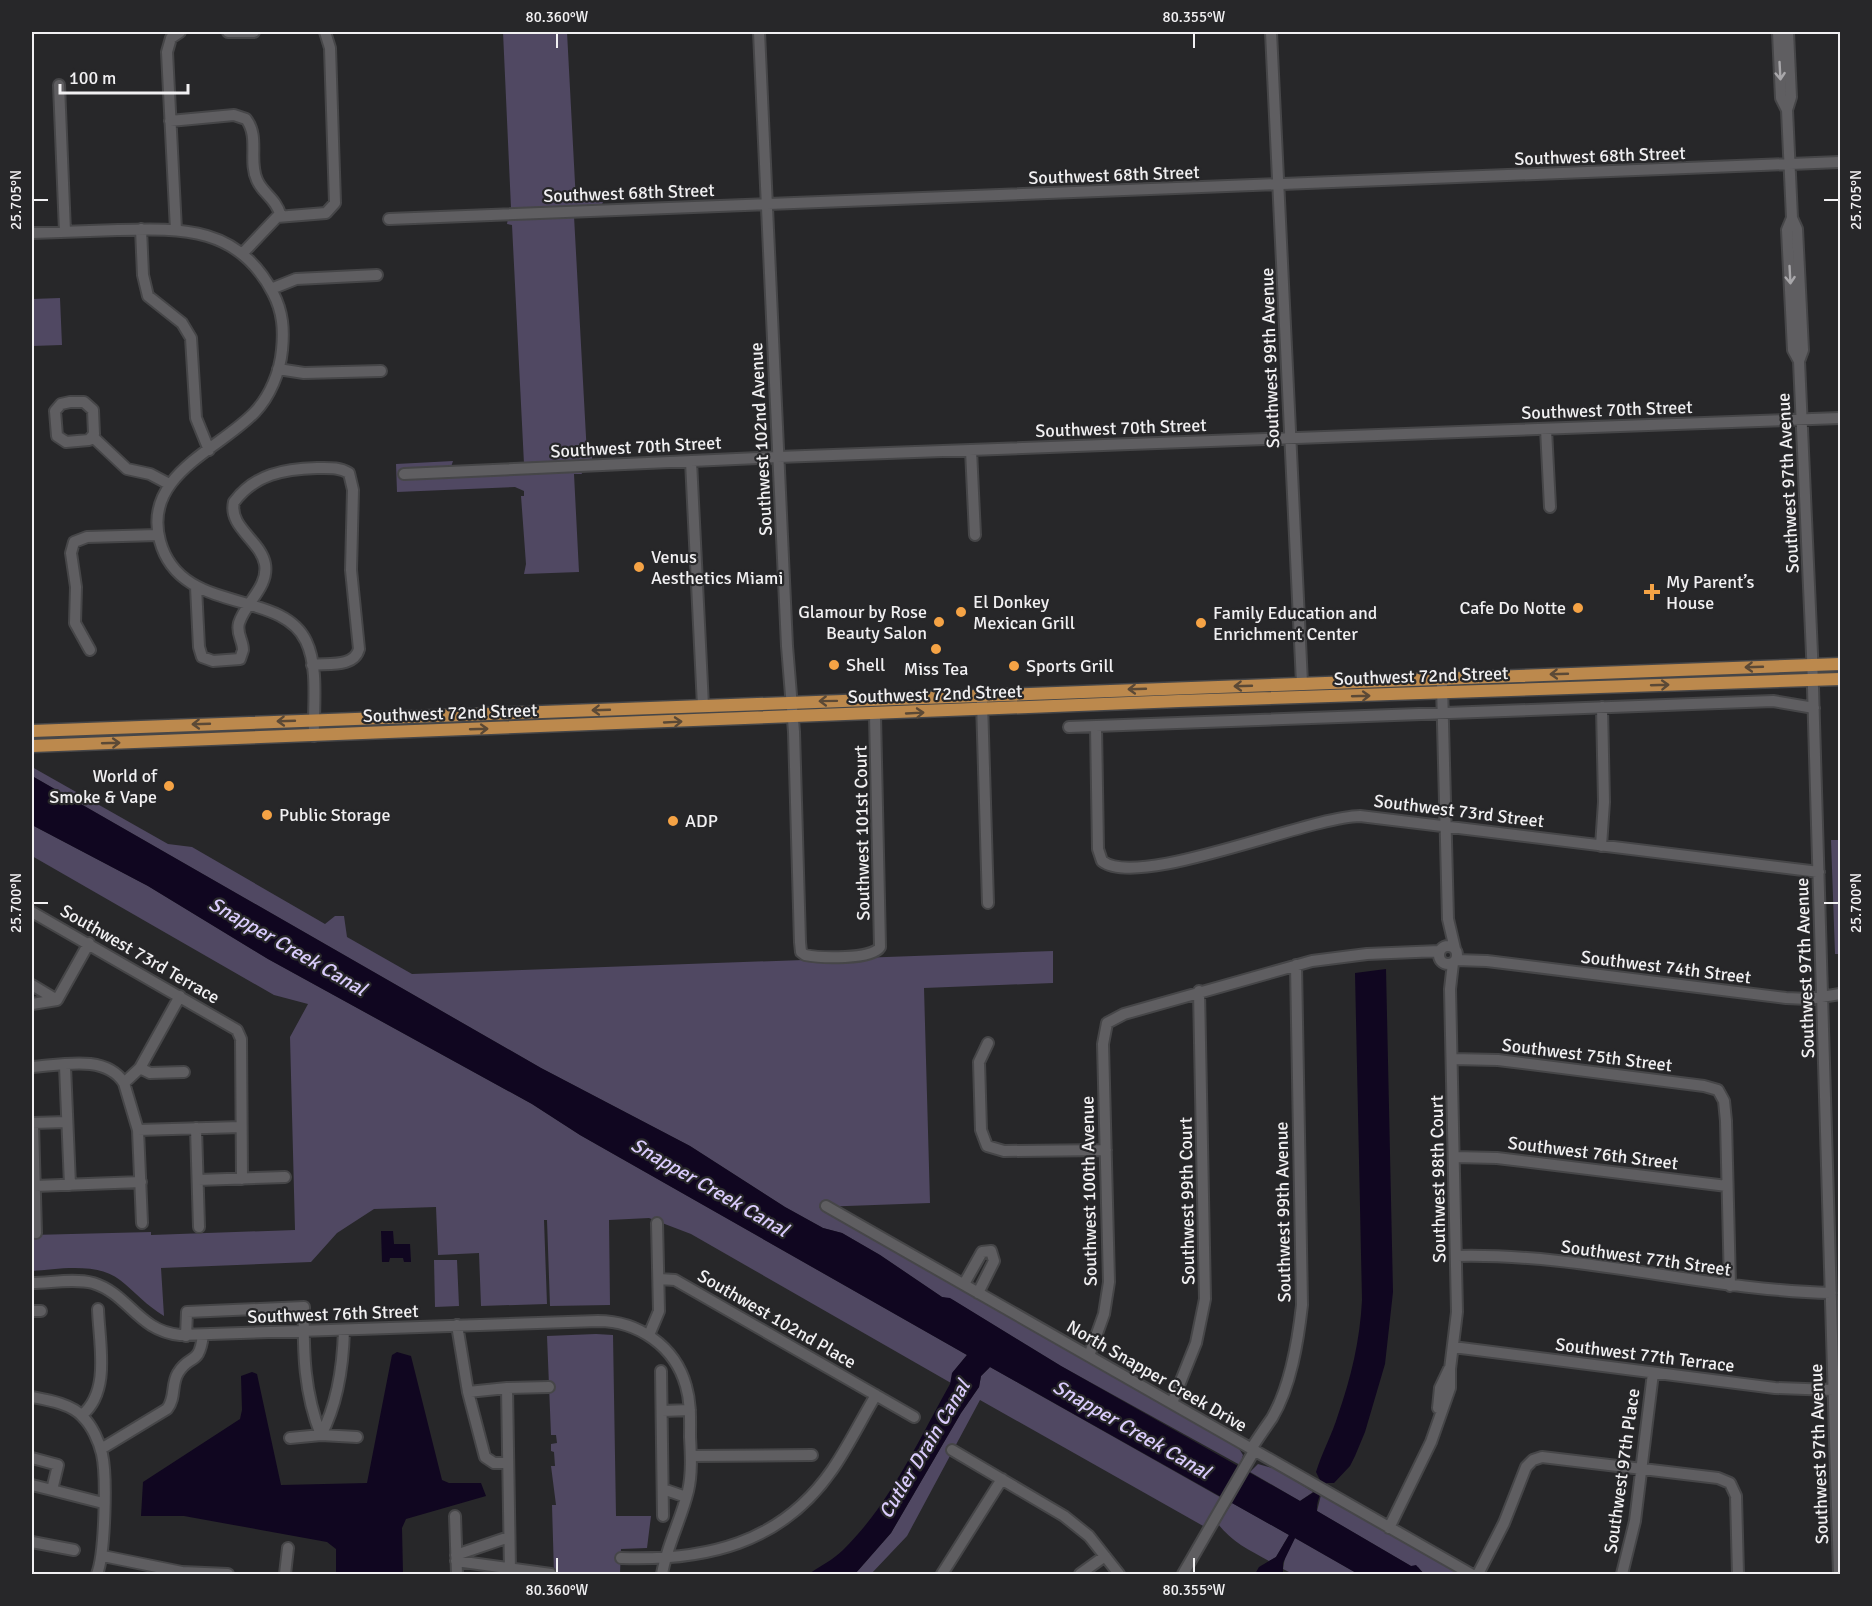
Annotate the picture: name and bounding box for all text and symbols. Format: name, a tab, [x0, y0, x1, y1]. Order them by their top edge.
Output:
text: 80.360°W	[526, 8, 589, 26]
text: 80.355°W	[1163, 8, 1226, 26]
scale bar	[60, 57, 188, 95]
one-way arrow	[1774, 61, 1785, 81]
text: 100 m	[69, 67, 116, 89]
street label: Southwest 68th Street	[1514, 142, 1686, 170]
street label: Southwest 68th Street	[1028, 161, 1200, 189]
text: 25.705°N	[7, 170, 25, 230]
text: 25.705°N	[1847, 170, 1865, 230]
street label: Southwest 68th Street	[543, 179, 715, 207]
one-way arrow	[1784, 265, 1795, 285]
street label: Southwest 99th Avenue	[1256, 267, 1284, 449]
street label: Southwest 102nd Avenue	[745, 342, 777, 536]
street label: Southwest 97th Avenue	[1772, 392, 1804, 574]
street label: Southwest 70th Street	[1521, 396, 1693, 424]
street label: Southwest 70th Street	[1035, 414, 1207, 442]
street label: Southwest 70th Street	[550, 432, 722, 462]
place label: Venus Aesthetics Miami	[651, 546, 783, 589]
marker: Venus Aesthetics Miami	[632, 560, 646, 574]
place label: My Parent’s House	[1666, 571, 1755, 614]
marker: My Parent’s House	[1643, 583, 1661, 601]
place label: El Donkey Mexican Grill	[973, 591, 1075, 634]
place label: Cafe Do Notte	[1459, 597, 1566, 619]
place label: Glamour by Rose Beauty Salon	[798, 601, 927, 644]
marker: Cafe Do Notte	[1571, 601, 1585, 615]
place label: Family Education and Enrichment Center	[1213, 602, 1377, 645]
marker: El Donkey Mexican Grill	[954, 605, 968, 619]
marker: Glamour by Rose Beauty Salon	[932, 615, 946, 629]
marker: Family Education and Enrichment Center	[1194, 616, 1208, 630]
marker: Miss Tea	[929, 642, 943, 656]
place label: Shell	[846, 654, 885, 676]
place label: Sports Grill	[1026, 655, 1114, 677]
marker: Shell	[827, 658, 841, 672]
place label: Miss Tea	[904, 658, 968, 680]
marker: Sports Grill	[1007, 659, 1021, 673]
one-way arrow	[1745, 661, 1765, 672]
street label: Southwest 72nd Street	[1333, 662, 1509, 690]
one-way arrow	[1550, 668, 1570, 679]
one-way arrow	[1650, 679, 1670, 691]
street label: Southwest 72nd Street	[847, 680, 1023, 708]
one-way arrow	[1234, 680, 1254, 692]
one-way arrow	[1128, 684, 1148, 695]
one-way arrow	[1350, 691, 1370, 702]
one-way arrow	[818, 696, 838, 707]
street label: Southwest 72nd Street	[362, 699, 538, 727]
one-way arrow	[592, 704, 612, 715]
one-way arrow	[905, 708, 925, 719]
one-way arrow	[276, 716, 296, 727]
one-way arrow	[663, 717, 683, 728]
one-way arrow	[192, 719, 212, 730]
one-way arrow	[468, 724, 488, 735]
one-way arrow	[100, 738, 120, 749]
street label: Southwest 101st Court	[849, 745, 875, 921]
place label: World of Smoke & Vape	[49, 765, 158, 808]
marker: World of Smoke & Vape	[162, 779, 176, 793]
street label: Southwest 73rd Street	[1373, 790, 1545, 832]
place label: Public Storage	[279, 804, 390, 826]
marker: Public Storage	[260, 808, 274, 822]
place label: ADP	[685, 810, 718, 832]
marker: ADP	[666, 814, 680, 828]
text: 25.700°N	[7, 873, 25, 933]
text: 25.700°N	[1847, 873, 1865, 933]
street label: Southwest 97th Avenue	[1791, 877, 1819, 1059]
water label: Snapper Creek Canal	[205, 891, 373, 1003]
street label: Southwest 73rd Terrace	[56, 899, 224, 1009]
street label: Southwest 74th Street	[1580, 946, 1752, 988]
street label: Southwest 75th Street	[1501, 1034, 1673, 1076]
street label: Southwest 98th Court	[1426, 1095, 1450, 1263]
street label: Southwest 100th Avenue	[1076, 1096, 1102, 1286]
street label: Southwest 99th Court	[1175, 1117, 1199, 1285]
street label: Southwest 99th Avenue	[1270, 1121, 1296, 1303]
water label: Snapper Creek Canal	[627, 1132, 795, 1244]
street label: Southwest 76th Street	[1507, 1132, 1679, 1174]
street label: Southwest 77th Street	[1560, 1235, 1732, 1281]
street label: Southwest 102nd Place	[694, 1265, 860, 1373]
street label: Southwest 76th Street	[247, 1300, 419, 1328]
street label: North Snapper Creek Drive	[1063, 1315, 1251, 1437]
street label: Southwest 77th Terrace	[1554, 1333, 1736, 1377]
street label: Southwest 97th Avenue	[1805, 1363, 1833, 1545]
water label: Cutler Drain Canal	[873, 1374, 977, 1523]
water label: Snapper Creek Canal	[1049, 1374, 1217, 1486]
street label: Southwest 97th Place	[1600, 1387, 1644, 1555]
text: 80.360°W	[526, 1581, 589, 1599]
text: 80.355°W	[1163, 1581, 1226, 1599]

